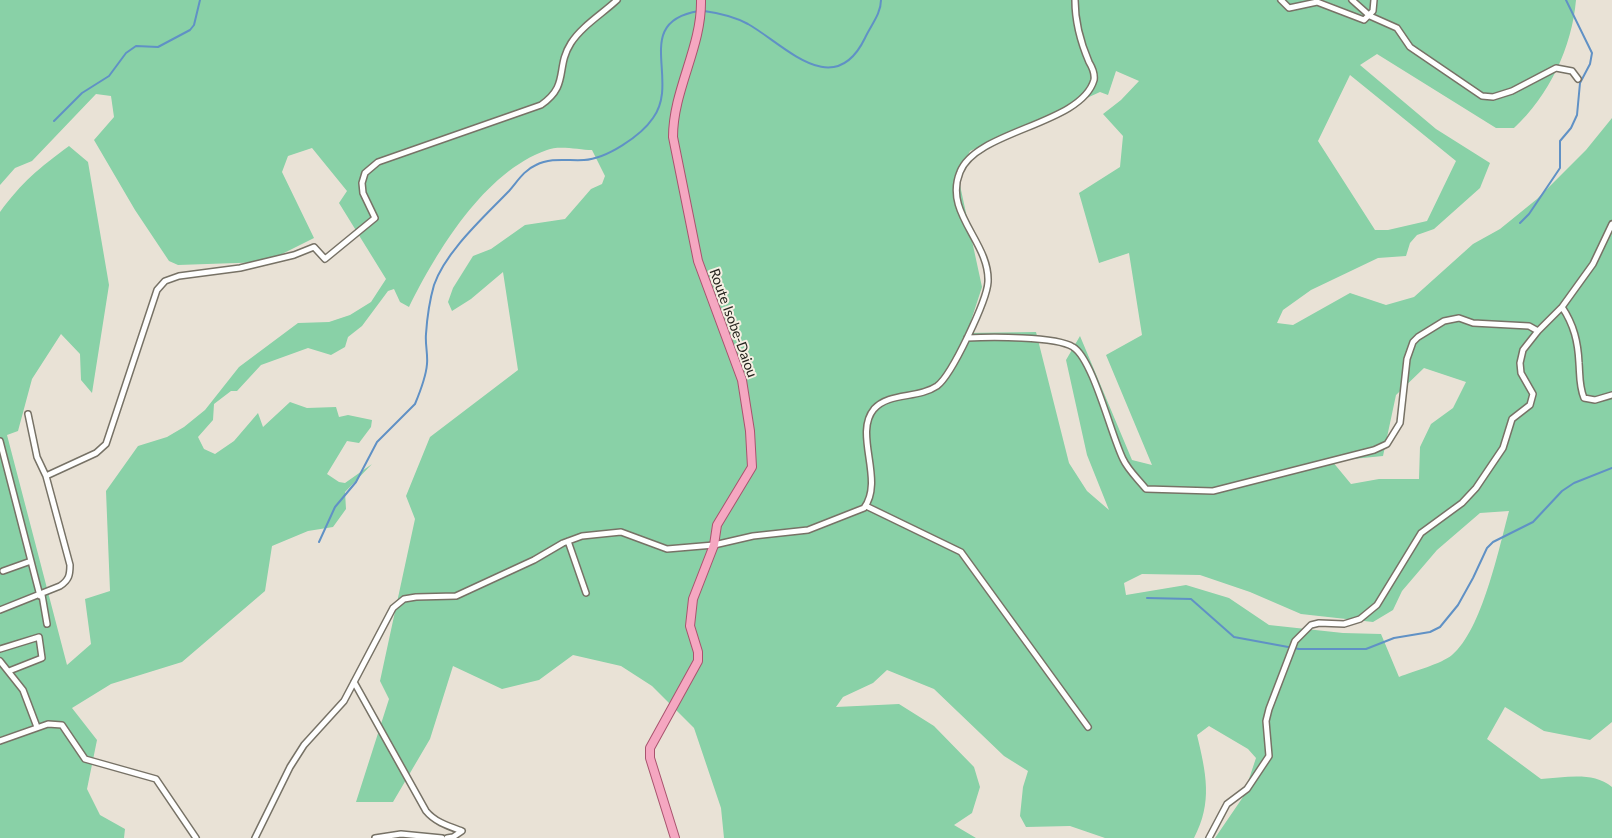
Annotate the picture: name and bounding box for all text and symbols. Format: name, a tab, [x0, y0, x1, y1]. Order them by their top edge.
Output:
street label: Route Isobe-Daiou	[705, 266, 761, 380]

